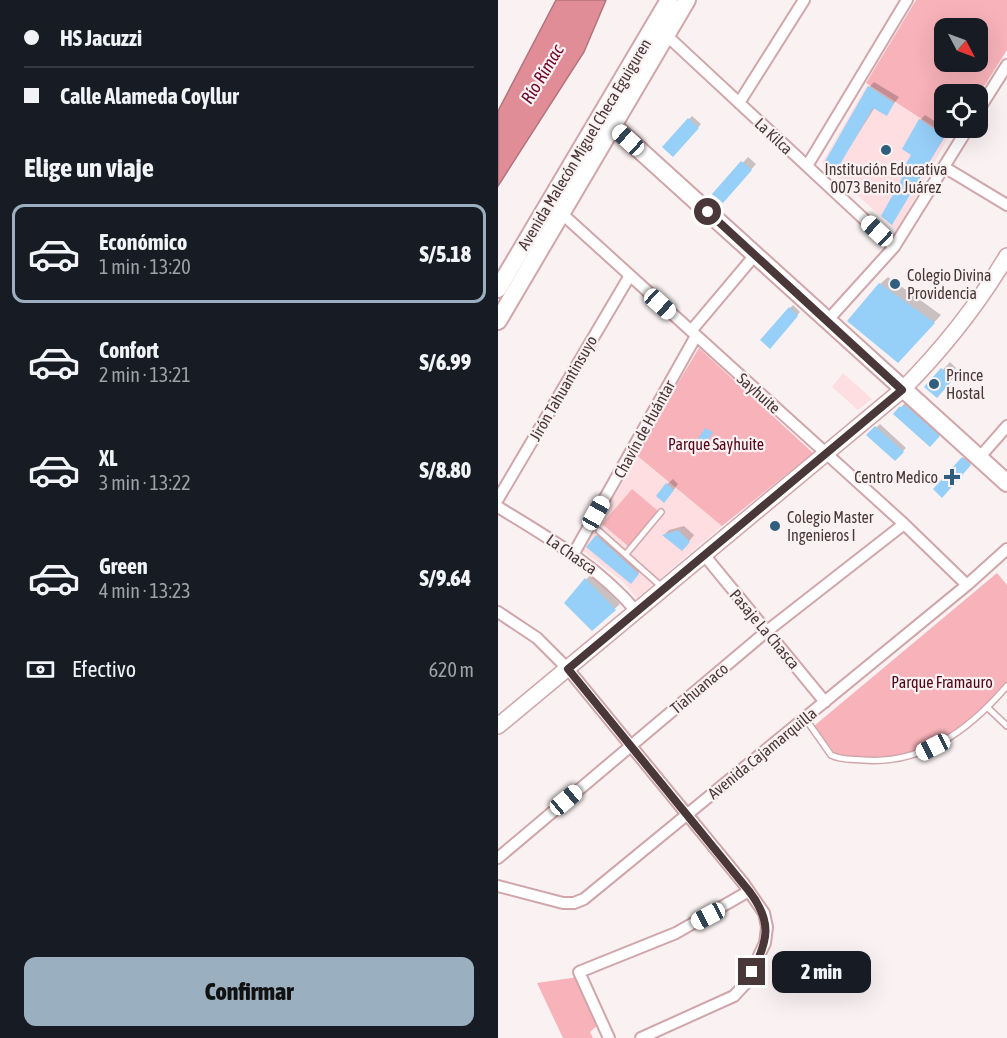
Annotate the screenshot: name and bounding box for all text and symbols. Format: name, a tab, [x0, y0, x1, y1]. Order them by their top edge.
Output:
north arrow	[934, 18, 988, 72]
map controls	[934, 18, 988, 138]
text: HS Jacuzzi	[60, 25, 142, 51]
street label: Avenida Malecón Miguel Checa Eguiguren	[514, 35, 655, 253]
water label: Río Rímac	[516, 40, 568, 107]
text: Calle Alameda Coyllur	[60, 83, 239, 109]
button: locate	[934, 84, 988, 138]
street label: La Kilca	[751, 114, 797, 158]
car	[609, 121, 647, 159]
marker: Institución Educativa 0073 Benito Juárez	[879, 143, 893, 157]
text: Elige un viaje	[24, 152, 154, 183]
place label: Institución Educativa 0073 Benito Juárez	[825, 160, 947, 196]
route start	[694, 198, 721, 225]
car	[858, 212, 896, 250]
icon: car	[27, 227, 81, 281]
text: Económico	[99, 229, 187, 255]
text: S/5.18	[419, 241, 471, 267]
text: 1 min · 13:20	[99, 255, 191, 278]
place label: Colegio Divina Providencia	[907, 266, 991, 302]
marker: Colegio Divina Providencia	[888, 277, 902, 291]
car	[641, 285, 679, 323]
street label: Jirón Tahuantinsuyo	[526, 332, 601, 444]
icon: car	[27, 335, 81, 389]
text: Confort	[99, 337, 159, 363]
text: S/6.99	[419, 349, 471, 375]
text: 2 min · 13:21	[99, 363, 191, 386]
place label: Prince Hostal	[946, 366, 986, 402]
street label: Sayhuite	[733, 369, 784, 418]
street label: Chavín de Huántar	[610, 377, 678, 481]
marker: Prince Hostal	[927, 377, 941, 391]
park label: Parque Sayhuite	[668, 435, 764, 454]
icon: car	[27, 443, 81, 497]
text: XL	[99, 445, 117, 471]
text: S/8.80	[419, 457, 471, 483]
place label: Centro Medico	[854, 468, 938, 486]
marker: Centro Medico	[943, 468, 961, 486]
text: 3 min · 13:22	[99, 471, 191, 494]
car	[579, 493, 613, 533]
place label: Colegio Master Ingenieros I	[787, 508, 874, 545]
marker: Colegio Master Ingenieros I	[768, 519, 782, 533]
street label: La Chasca	[543, 530, 601, 578]
icon: car	[27, 551, 81, 605]
text: Green	[99, 553, 148, 579]
text: S/9.64	[419, 565, 471, 591]
text: 4 min · 13:23	[99, 579, 191, 602]
street label: Pasaje La Chasca	[726, 586, 804, 673]
icon: cash	[24, 653, 57, 686]
text: Efectivo	[72, 656, 136, 682]
text: 620 m	[429, 658, 474, 681]
street label: Tiahuanaco	[667, 659, 731, 717]
park label: Parque Framauro	[891, 673, 993, 692]
street label: Avenida Cajamarquilla	[704, 704, 821, 803]
car	[913, 731, 953, 763]
car	[546, 782, 586, 818]
car	[688, 900, 728, 932]
callout: 2 min	[773, 951, 872, 993]
button: Confirmar	[24, 957, 474, 1026]
route end	[738, 958, 765, 985]
text: 2 min	[801, 960, 842, 983]

